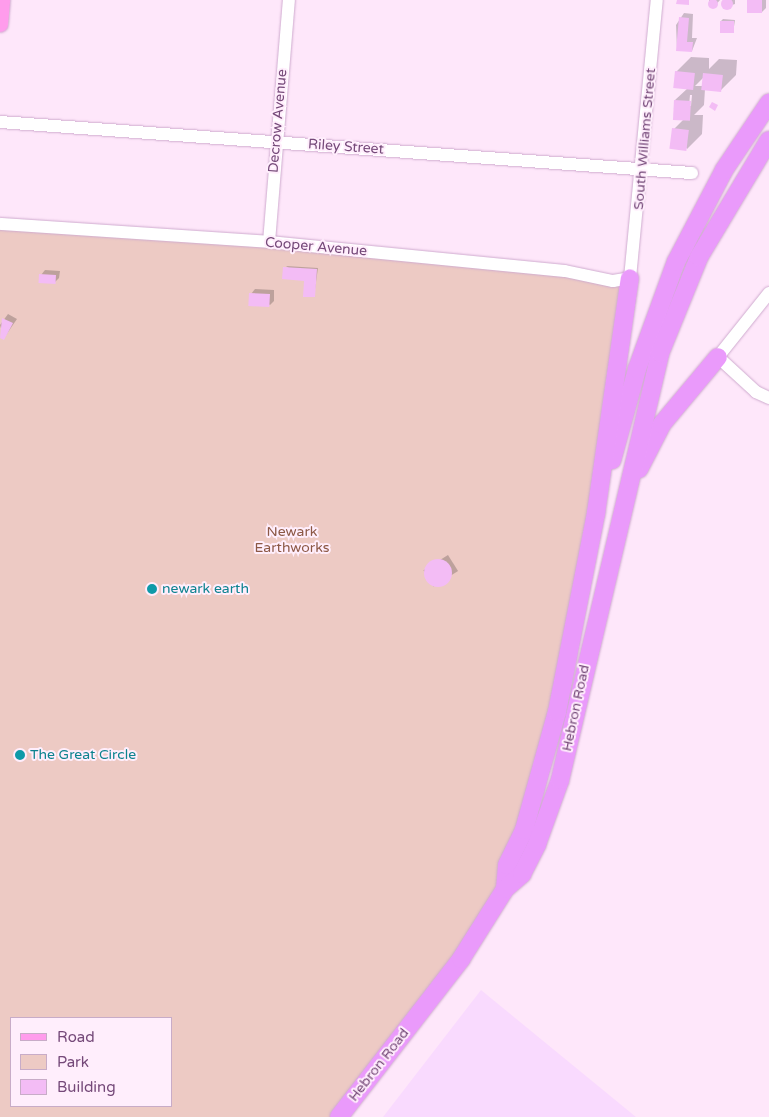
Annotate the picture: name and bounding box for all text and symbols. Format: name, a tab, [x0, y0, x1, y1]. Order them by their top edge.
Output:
street label: South Williams Street	[630, 67, 660, 211]
street label: Decrow Avenue	[265, 68, 291, 174]
street label: Riley Street	[308, 136, 384, 158]
street label: Cooper Avenue	[264, 234, 368, 260]
park label: Newark Earthworks	[255, 524, 329, 556]
place label: newark earth	[162, 581, 249, 597]
marker: newark earth	[146, 583, 158, 595]
street label: Hebron Road	[559, 663, 593, 753]
place label: The Great Circle	[30, 747, 136, 763]
marker: The Great Circle	[14, 749, 26, 761]
legend	[10, 1017, 172, 1107]
street label: Hebron Road	[345, 1025, 413, 1105]
text: Road	[57, 1028, 95, 1046]
text: Park	[57, 1053, 89, 1071]
text: Building	[57, 1078, 116, 1096]

